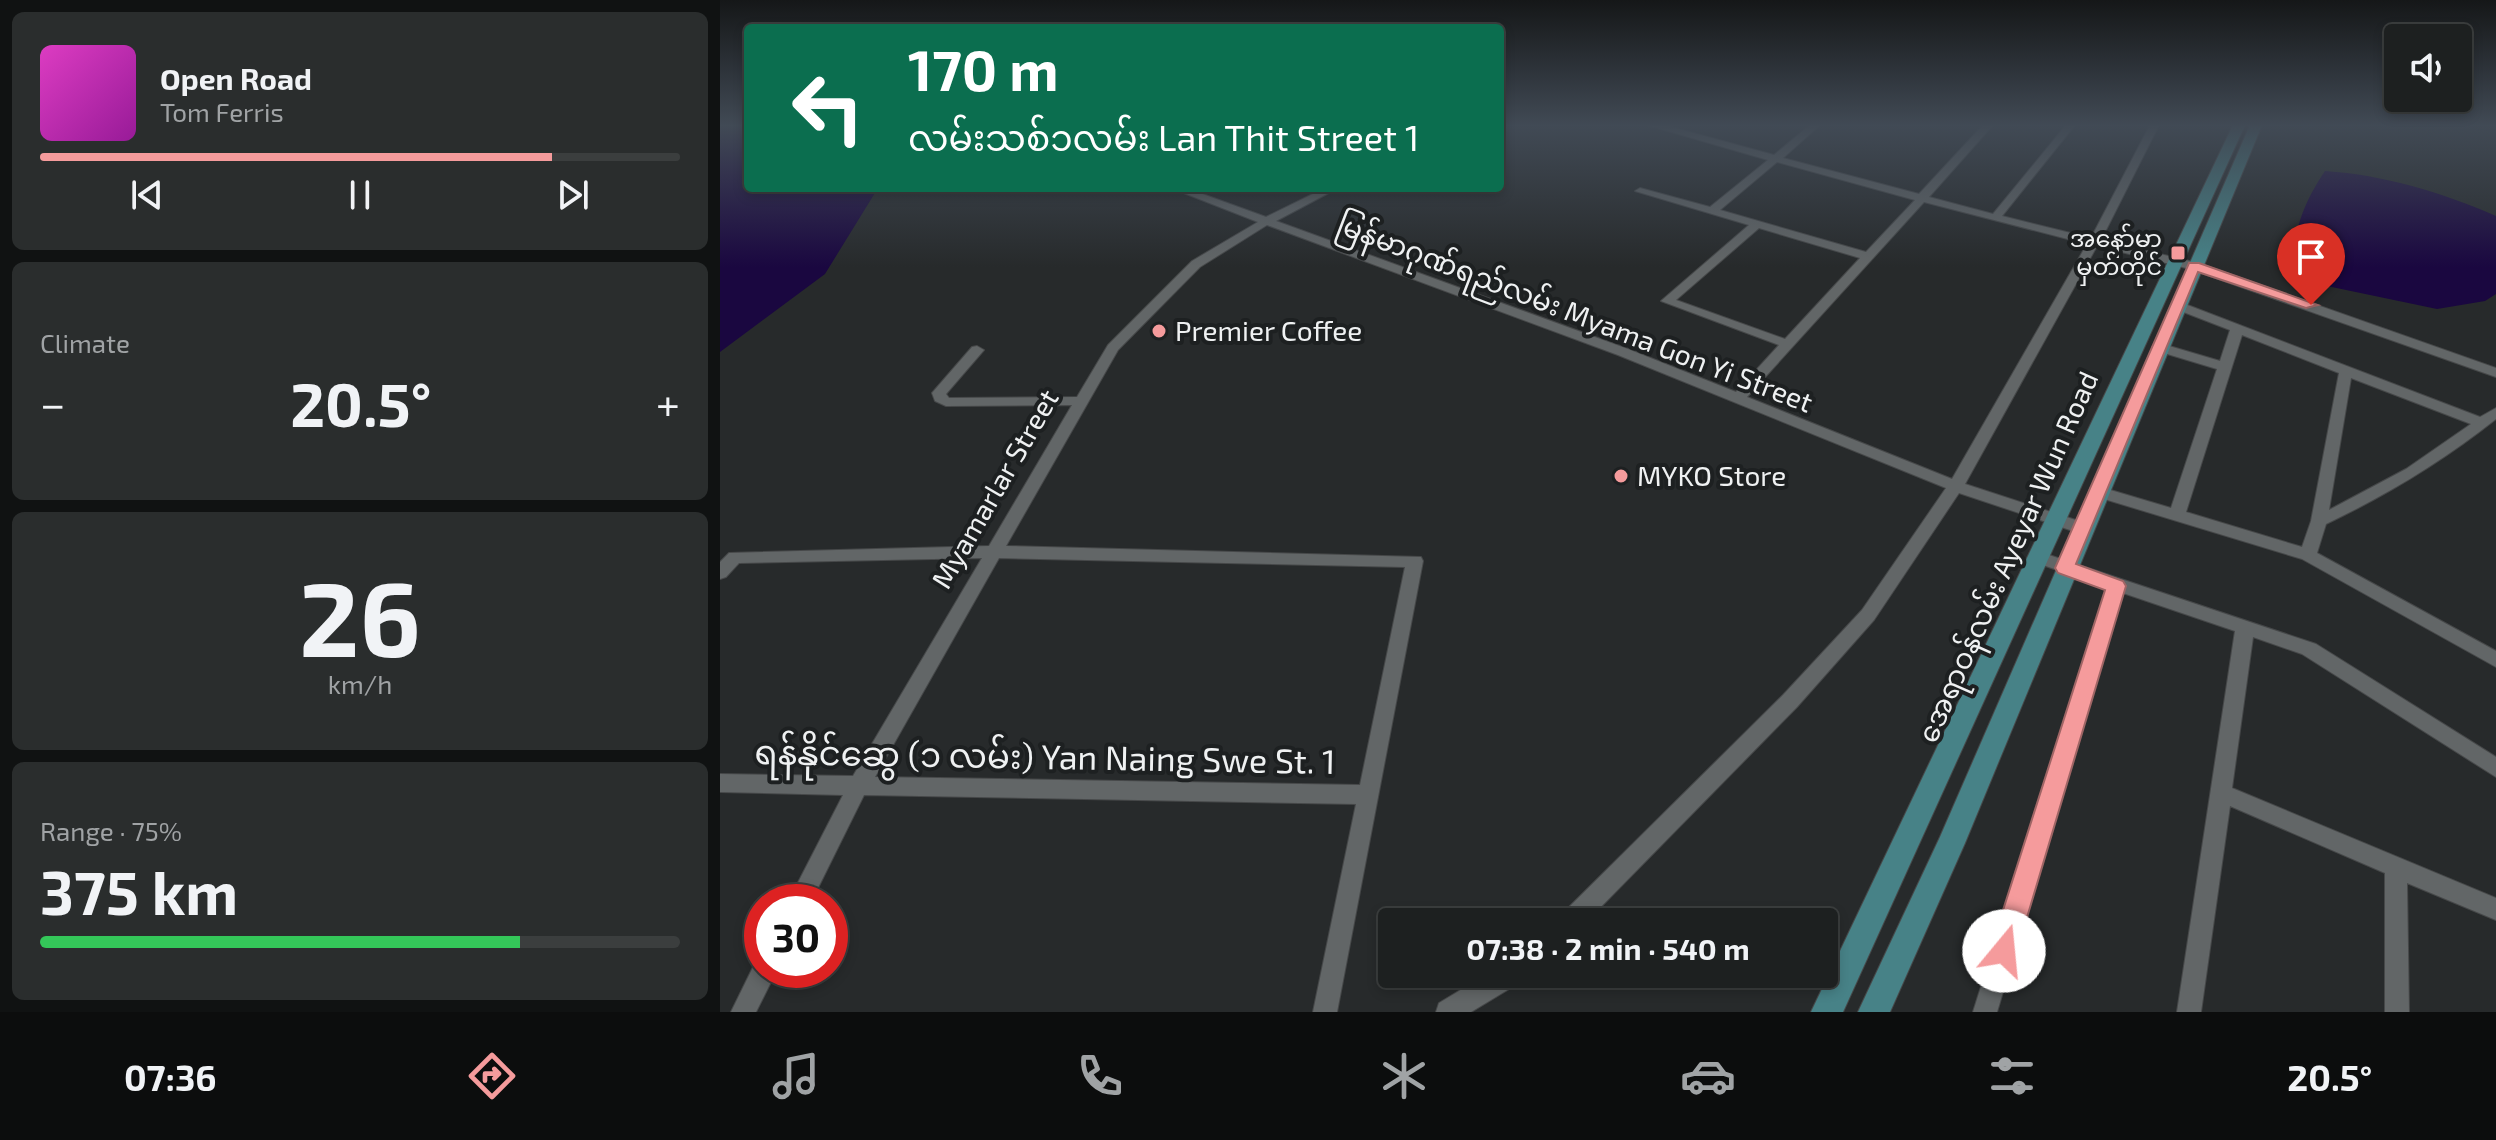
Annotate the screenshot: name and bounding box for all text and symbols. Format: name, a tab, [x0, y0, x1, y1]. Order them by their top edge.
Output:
map controls	[2384, 24, 2472, 112]
button: sound	[2384, 24, 2472, 112]
text: 170 m	[908, 35, 1059, 102]
icon: left	[776, 56, 880, 160]
text: Open Road	[160, 60, 312, 96]
text: Tom Ferris	[160, 96, 284, 127]
text: လမ်းသစ်၁လမ်း Lan Thit Street 1	[908, 115, 1419, 158]
icon: previous	[125, 173, 169, 217]
icon: pause	[338, 173, 382, 217]
icon: next	[551, 173, 595, 217]
street label: မြန်မာဂုဏ်ရည်လမ်း Myama Gon Yi Street	[1330, 205, 1818, 425]
place label: အနော်မာ မှတ်တိုင်	[2070, 223, 2162, 286]
pin	[2277, 223, 2345, 305]
icon: arrive	[2289, 235, 2333, 279]
marker: အနော်မာ မှတ်တိုင်	[2169, 244, 2187, 262]
place label: Premier Coffee	[1175, 313, 1362, 347]
marker: Premier Coffee	[1150, 322, 1168, 340]
text: Climate	[40, 327, 130, 358]
street label: အေရာဝန်လမ်း Ayeyar Wun Road	[1910, 366, 2111, 750]
text: 20.5°	[290, 367, 431, 439]
text: −	[40, 376, 66, 429]
text: +	[656, 376, 680, 429]
street label: Myamarlar Street	[923, 383, 1065, 594]
place label: MYKO Store	[1637, 458, 1786, 492]
marker: MYKO Store	[1612, 467, 1630, 485]
text: 26	[299, 553, 421, 678]
text: km/h	[328, 668, 392, 699]
street label: ရန်နိုင်ဆွေ (၁ လမ်း) Yan Naing Swe St. 1	[754, 728, 1336, 790]
text: Range · 75%	[40, 815, 182, 846]
text: 375 km	[40, 855, 238, 927]
speed limit sign: 30	[744, 884, 848, 988]
position arrow	[1962, 909, 2046, 993]
text: 07:38 · 2 min · 540 m	[1466, 930, 1750, 966]
icon: directions	[464, 1048, 520, 1104]
icon: music	[768, 1048, 824, 1104]
icon: phone	[1072, 1048, 1128, 1104]
icon: climate	[1376, 1048, 1432, 1104]
icon: car	[1680, 1048, 1736, 1104]
icon: filters	[1984, 1048, 2040, 1104]
text: 07:36	[124, 1055, 217, 1098]
text: 20.5°	[2287, 1055, 2372, 1098]

